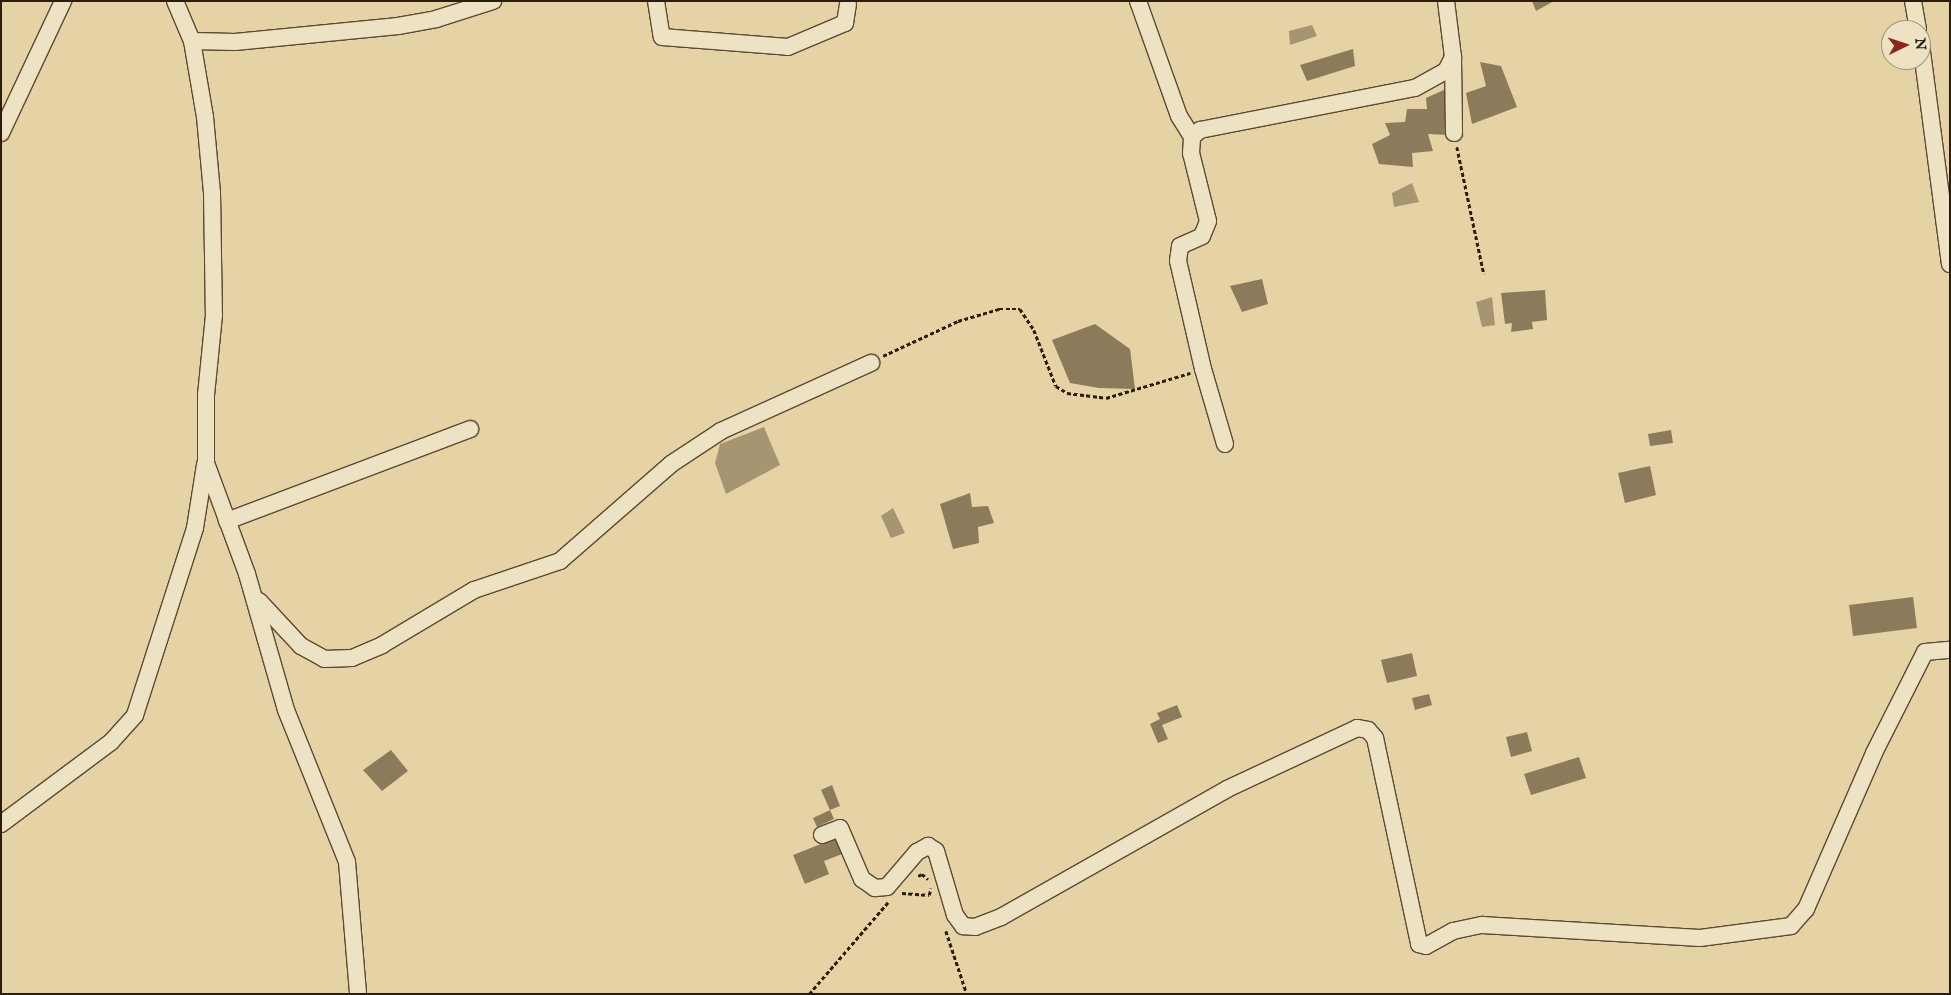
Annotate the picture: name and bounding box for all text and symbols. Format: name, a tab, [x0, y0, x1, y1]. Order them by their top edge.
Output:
north arrow	[1881, 20, 1931, 70]
text: N	[1911, 37, 1929, 51]

